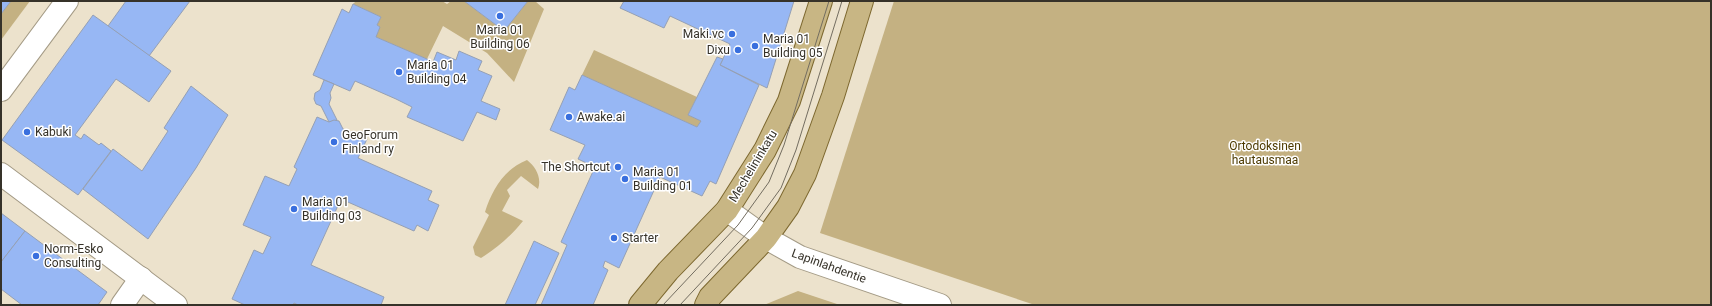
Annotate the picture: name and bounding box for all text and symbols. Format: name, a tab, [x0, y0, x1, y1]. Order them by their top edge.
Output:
marker: Maria 01 Building 06	[495, 11, 505, 21]
place label: Maria 01 Building 06	[470, 23, 530, 51]
place label: Maki.vc	[683, 27, 724, 41]
marker: Maki.vc	[727, 29, 737, 39]
place label: Maria 01 Building 05	[763, 32, 823, 60]
marker: Maria 01 Building 05	[750, 41, 760, 51]
place label: Dixu	[707, 43, 730, 57]
marker: Dixu	[733, 45, 743, 55]
place label: Maria 01 Building 04	[407, 58, 467, 86]
marker: Maria 01 Building 04	[394, 67, 404, 77]
place label: Awake.ai	[577, 110, 625, 124]
marker: Awake.ai	[564, 112, 574, 122]
place label: Kabuki	[35, 125, 71, 139]
marker: Kabuki	[22, 127, 32, 137]
place label: GeoForum Finland ry	[342, 128, 398, 156]
street label: Mechelininkatu	[726, 128, 780, 204]
marker: GeoForum Finland ry	[329, 137, 339, 147]
park label: Ortodoksinen hautausmaa	[1229, 139, 1301, 167]
place label: The Shortcut	[541, 160, 610, 174]
marker: The Shortcut	[613, 162, 623, 172]
place label: Maria 01 Building 01	[633, 165, 692, 193]
marker: Maria 01 Building 01	[620, 174, 630, 184]
place label: Maria 01 Building 03	[302, 195, 361, 223]
marker: Maria 01 Building 03	[289, 204, 299, 214]
place label: Starter	[622, 231, 658, 245]
marker: Starter	[609, 233, 619, 243]
place label: Norm-Esko Consulting	[44, 242, 103, 270]
street label: Lapinlahdentie	[790, 246, 868, 286]
marker: Norm-Esko Consulting	[31, 251, 41, 261]

